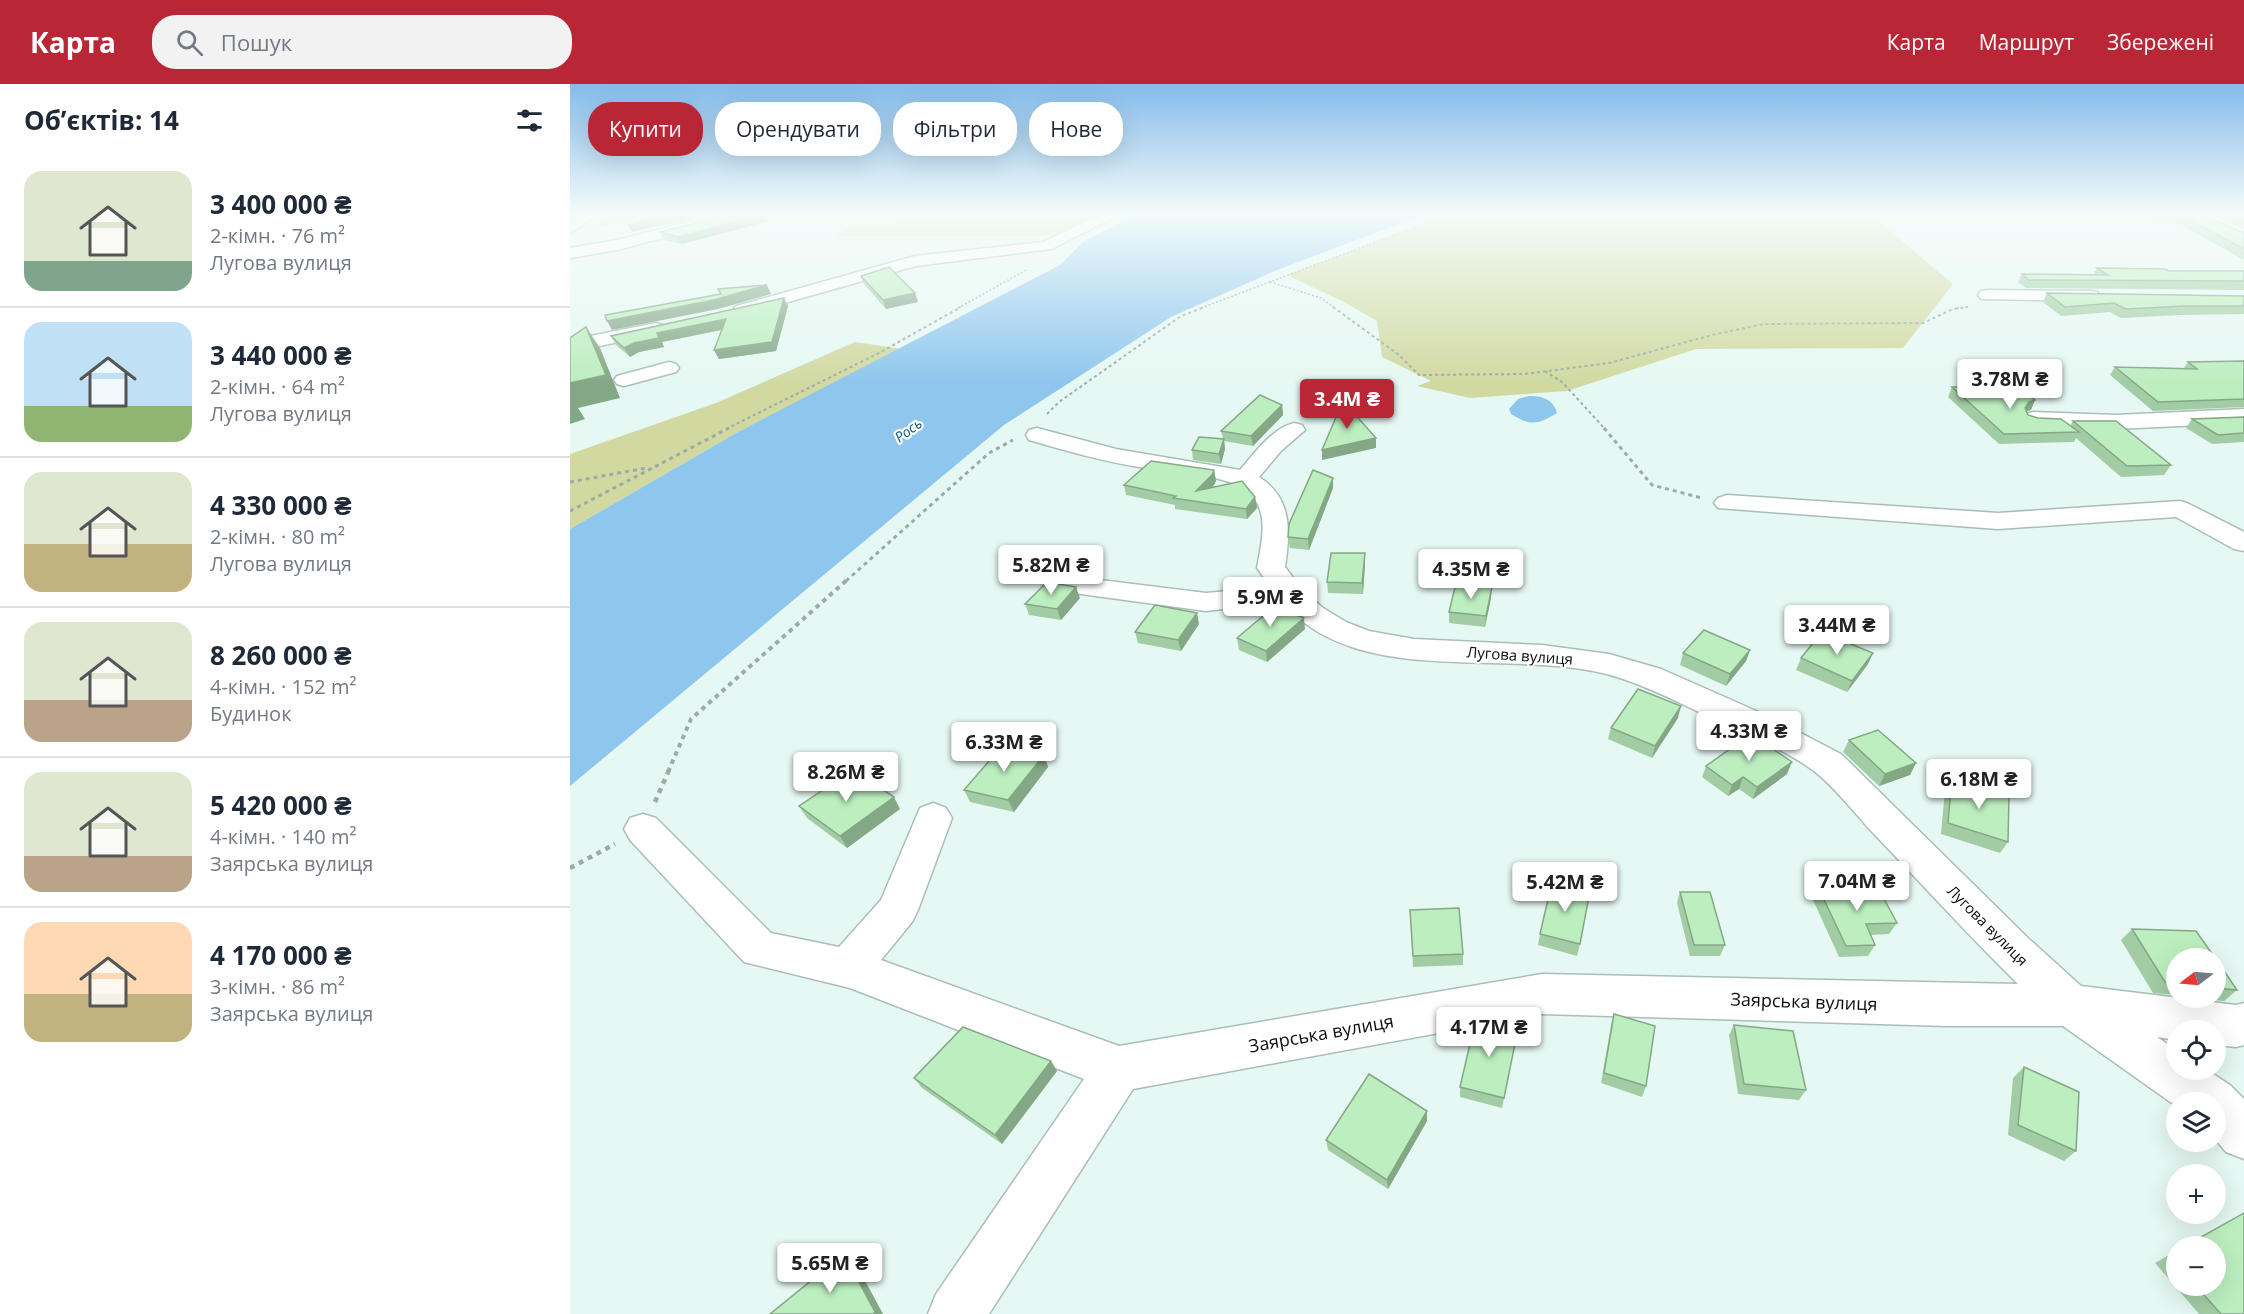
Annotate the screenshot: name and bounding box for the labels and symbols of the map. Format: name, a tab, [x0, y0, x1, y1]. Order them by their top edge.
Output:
pin: 3.78M ₴	[1955, 359, 2065, 410]
pin: 3.4M ₴	[1298, 379, 1396, 430]
water label: Рось	[891, 414, 925, 446]
pin: 5.82M ₴	[996, 545, 1106, 596]
pin: 4.35M ₴	[1416, 549, 1526, 600]
pin: 5.9M ₴	[1221, 577, 1319, 628]
pin: 3.44M ₴	[1782, 605, 1892, 656]
street label: Лугова вулиця	[1466, 641, 1574, 669]
pin: 4.33M ₴	[1694, 711, 1804, 762]
pin: 6.33M ₴	[949, 722, 1059, 773]
pin: 8.26M ₴	[791, 752, 901, 803]
pin: 6.18M ₴	[1924, 759, 2034, 810]
pin: 7.04M ₴	[1802, 861, 1912, 912]
pin: 5.42M ₴	[1510, 862, 1620, 913]
street label: Лугова вулиця	[1943, 880, 2033, 970]
north arrow	[2166, 948, 2226, 1008]
street label: Заярська вулиця	[1730, 986, 1878, 1016]
pin: 4.17M ₴	[1434, 1007, 1544, 1058]
street label: Заярська вулиця	[1247, 1008, 1395, 1058]
pin: 5.65M ₴	[775, 1243, 885, 1294]

